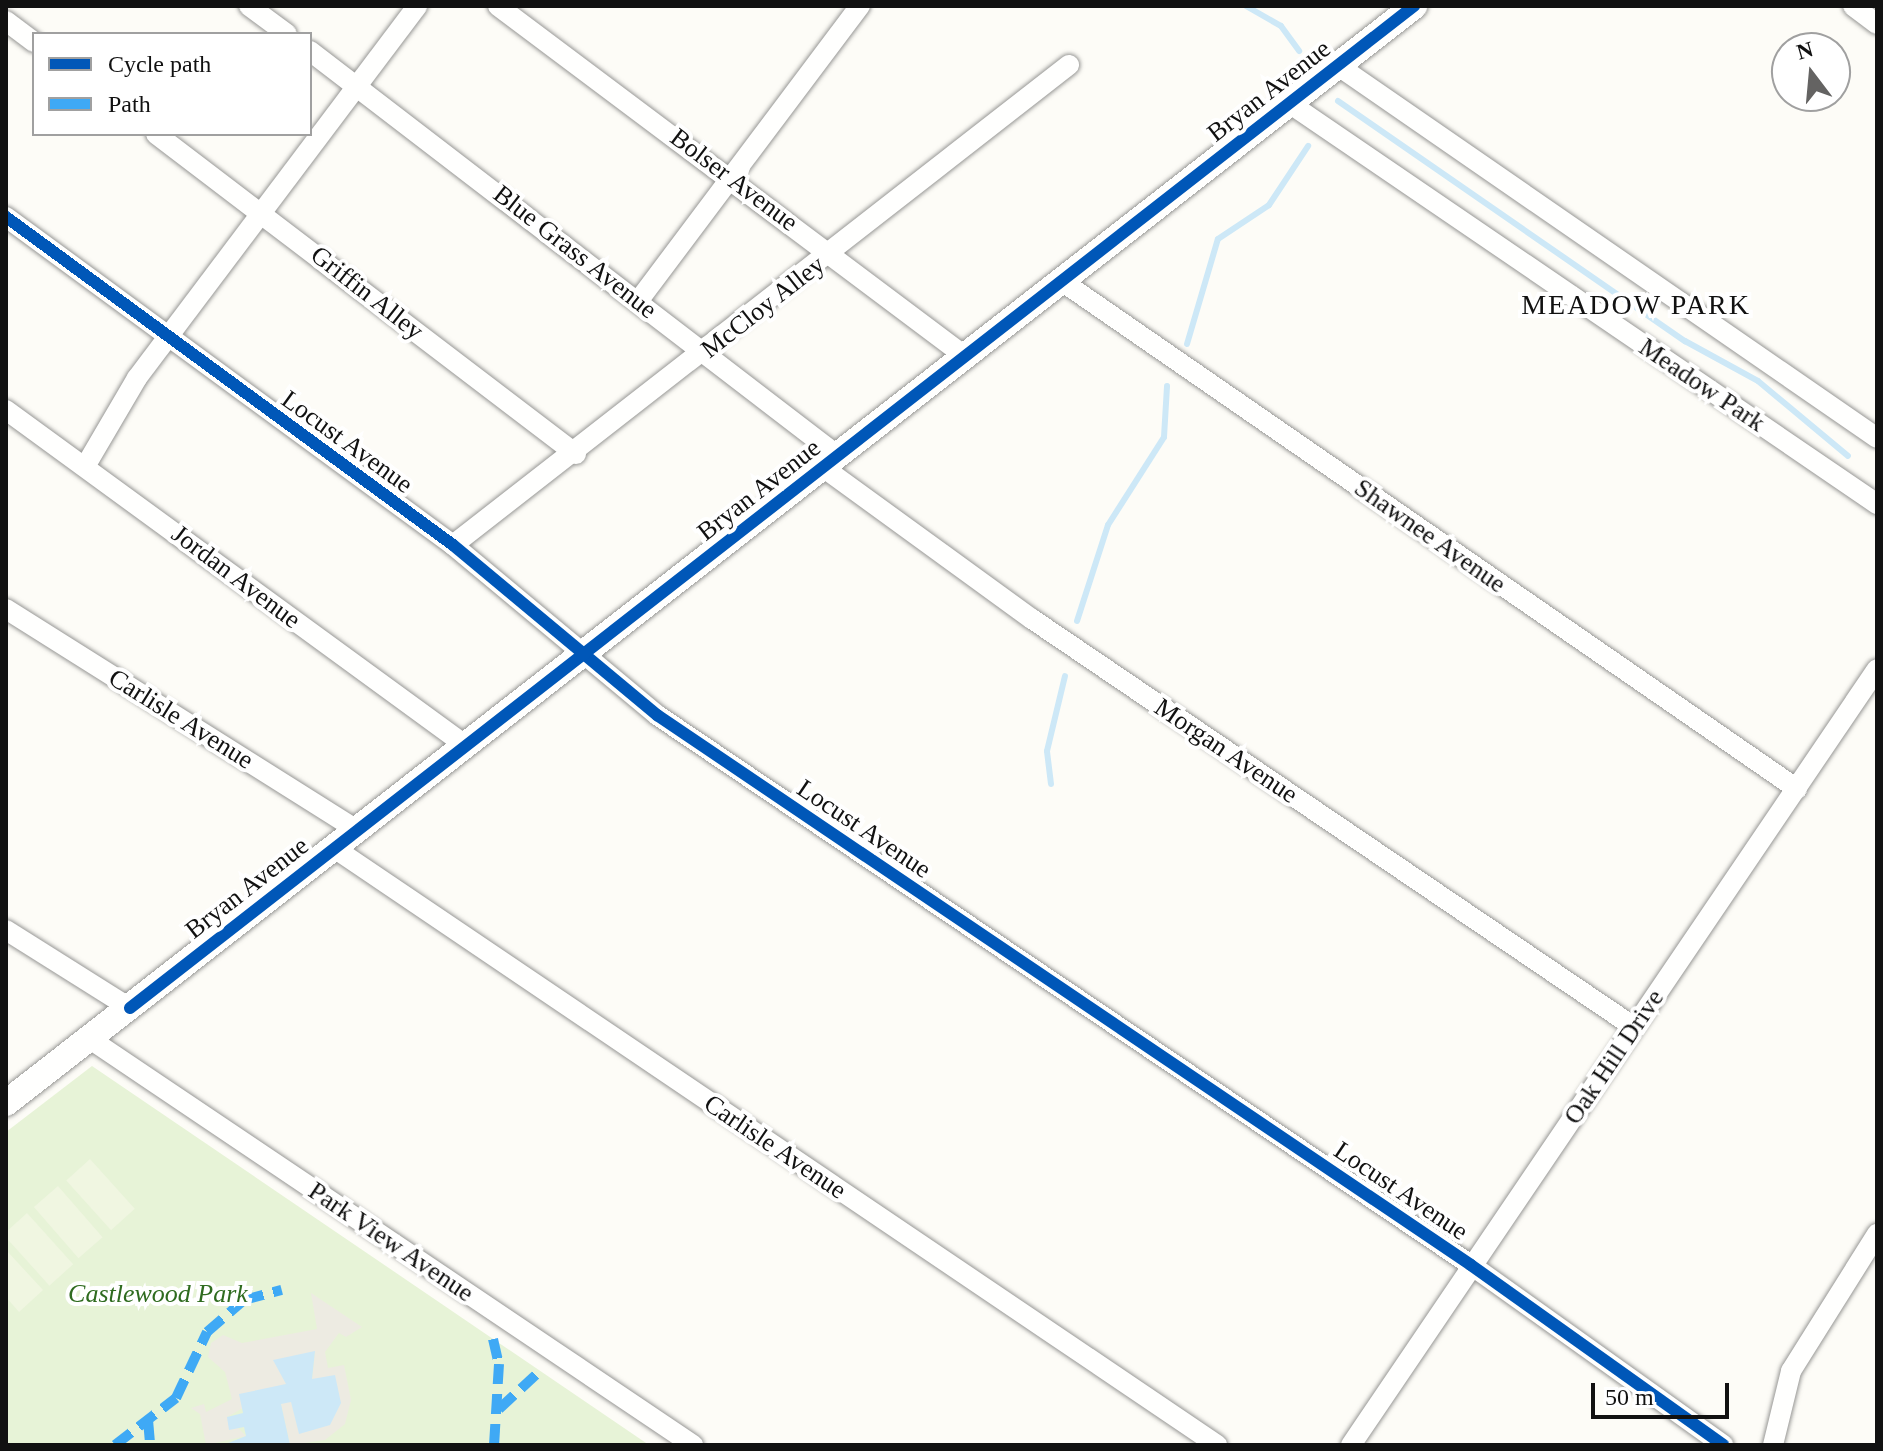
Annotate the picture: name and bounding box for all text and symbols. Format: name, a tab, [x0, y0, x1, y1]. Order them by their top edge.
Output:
legend	[32, 32, 312, 136]
north arrow	[1771, 32, 1851, 112]
street label: Bryan Avenue	[1201, 33, 1337, 149]
text: N	[1794, 36, 1816, 65]
text: Cycle path	[108, 51, 211, 77]
text: Path	[108, 91, 151, 117]
street label: Bolser Avenue	[663, 121, 805, 239]
street label: Blue Grass Avenue	[486, 178, 664, 326]
street label: Griffin Alley	[304, 239, 430, 347]
street label: McCloy Alley	[694, 249, 832, 365]
district label: MEADOW PARK	[1521, 288, 1751, 322]
street label: Meadow Park	[1633, 331, 1771, 439]
street label: Locust Avenue	[275, 383, 419, 501]
street label: Bryan Avenue	[691, 432, 827, 548]
street label: Shawnee Avenue	[1348, 472, 1512, 600]
street label: Jordan Avenue	[165, 518, 307, 636]
street label: Carlisle Avenue	[102, 662, 260, 776]
street label: Morgan Avenue	[1148, 691, 1304, 811]
street label: Locust Avenue	[791, 772, 937, 886]
street label: Bryan Avenue	[179, 830, 315, 946]
street label: Oak Hill Drive	[1557, 984, 1671, 1130]
street label: Carlisle Avenue	[697, 1088, 853, 1206]
street label: Locust Avenue	[1328, 1134, 1474, 1248]
street label: Park View Avenue	[302, 1175, 480, 1309]
park label: Castlewood Park	[68, 1278, 248, 1310]
scale bar	[1595, 1367, 1733, 1417]
text: 50 m	[1605, 1384, 1654, 1410]

